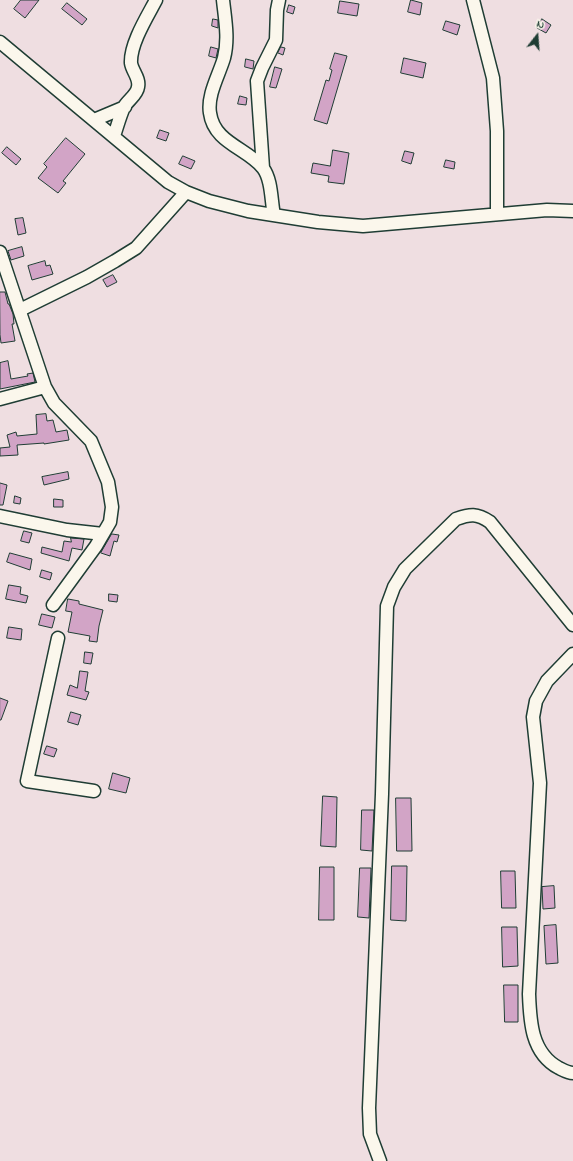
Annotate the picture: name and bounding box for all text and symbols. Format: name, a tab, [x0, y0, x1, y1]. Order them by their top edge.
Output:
north arrow	[517, 16, 557, 56]
text: N	[535, 16, 546, 33]

